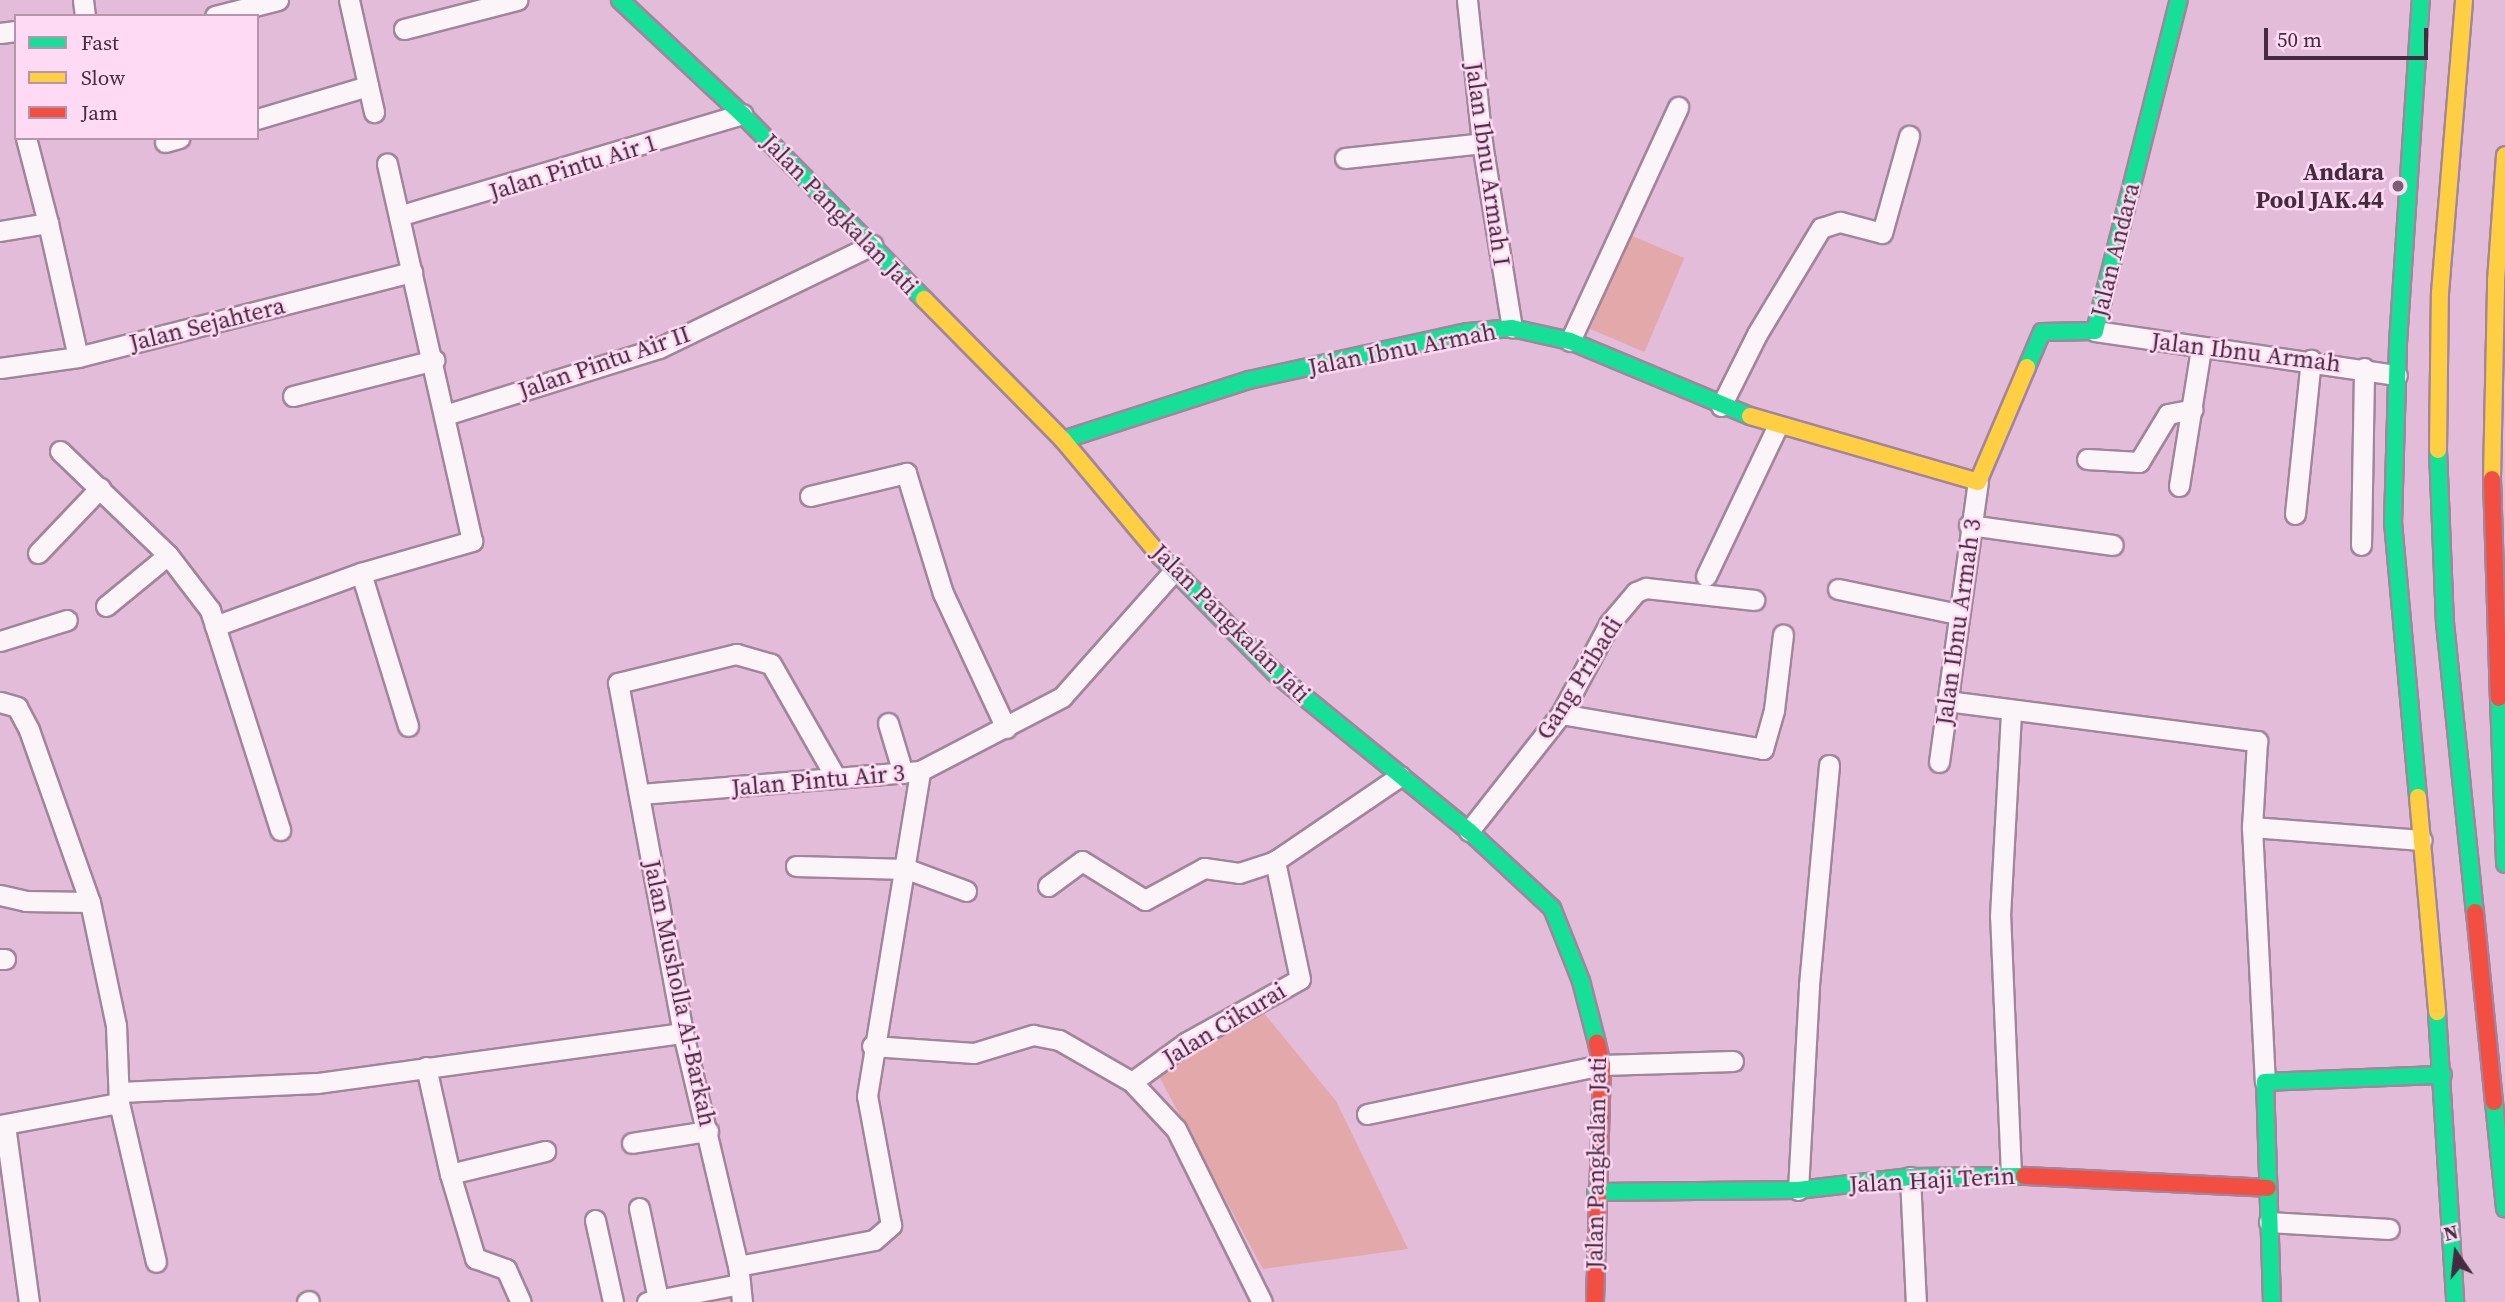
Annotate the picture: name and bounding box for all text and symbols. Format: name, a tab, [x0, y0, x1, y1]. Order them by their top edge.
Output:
legend	[14, 14, 259, 140]
scale bar	[2267, 14, 2432, 58]
text: 50 m	[2277, 25, 2322, 54]
text: Fast	[81, 28, 119, 57]
street label: Jalan Ibnu Armah I	[1459, 60, 1517, 268]
text: Slow	[81, 63, 125, 92]
text: Jam	[81, 98, 118, 127]
street label: Jalan Pangkalan Jati	[756, 127, 924, 301]
street label: Jalan Pintu Air 1	[486, 128, 660, 206]
place label: Andara Pool JAK.44	[2255, 158, 2384, 214]
marker: Andara Pool JAK.44	[2390, 178, 2406, 194]
street label: Jalan Andara	[2084, 180, 2146, 320]
street label: Jalan Sejahtera	[126, 291, 288, 357]
street label: Jalan Ibnu Armah	[1306, 317, 1498, 381]
street label: Jalan Pintu Air II	[514, 319, 694, 405]
street label: Jalan Ibnu Armah	[2150, 326, 2342, 378]
street label: Jalan Ibnu Armah 3	[1929, 517, 1987, 727]
street label: Jalan Pangkalan Jati	[1146, 538, 1316, 708]
street label: Gang Pribadi	[1530, 611, 1628, 745]
street label: Jalan Pintu Air 3	[730, 758, 906, 802]
street label: Jalan Musholla Al-Barkah	[638, 857, 722, 1129]
street label: Jalan Cikurai	[1157, 976, 1291, 1072]
street label: Jalan Pangkalan Jati	[1580, 1056, 1612, 1270]
street label: Jalan Haji Terin	[1848, 1161, 2016, 1199]
north arrow	[2421, 1218, 2491, 1288]
text: N	[2441, 1218, 2461, 1247]

